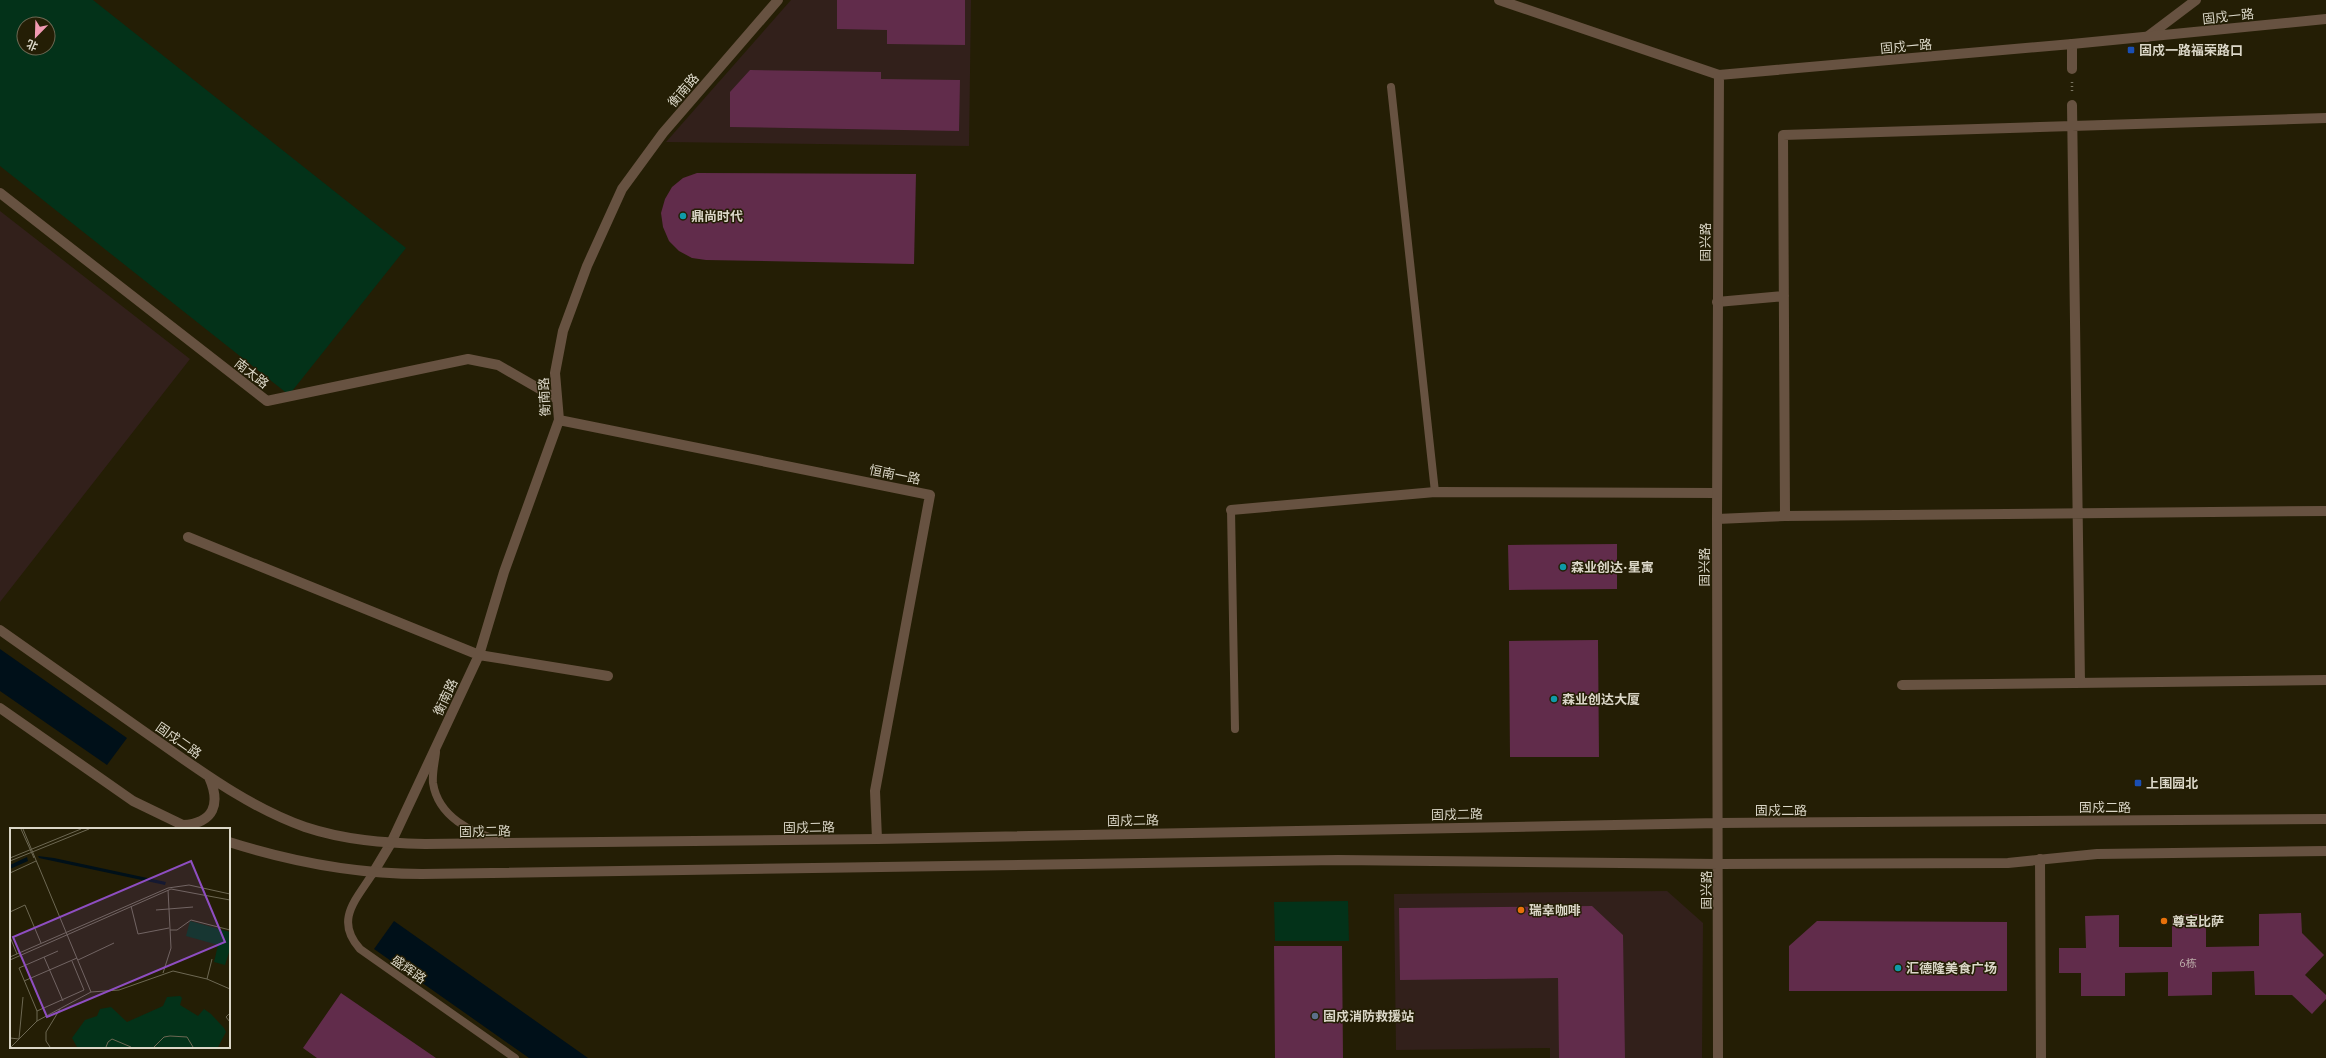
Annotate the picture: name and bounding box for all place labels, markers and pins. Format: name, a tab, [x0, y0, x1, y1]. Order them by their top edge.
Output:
place label: 固戍一路福荣路口	[2139, 42, 2243, 59]
marker: 固戍一路福荣路口	[2126, 45, 2136, 55]
place label: 鼎尚时代	[691, 208, 743, 225]
marker: 鼎尚时代	[678, 211, 688, 221]
place label: 森业创达·星寓	[1571, 559, 1654, 576]
marker: 森业创达·星寓	[1558, 562, 1568, 572]
place label: 森业创达大厦	[1562, 691, 1640, 708]
marker: 森业创达大厦	[1549, 694, 1559, 704]
place label: 上围园北	[2146, 775, 2198, 792]
marker: 上围园北	[2133, 778, 2143, 788]
place label: 瑞幸咖啡	[1529, 902, 1581, 919]
marker: 瑞幸咖啡	[1516, 905, 1526, 915]
place label: 尊宝比萨	[2172, 913, 2224, 930]
marker: 尊宝比萨	[2159, 916, 2169, 926]
place label: 汇德隆美食广场	[1906, 960, 1997, 977]
marker: 汇德隆美食广场	[1893, 963, 1903, 973]
place label: 固戍消防救援站	[1323, 1008, 1414, 1025]
marker: 固戍消防救援站	[1310, 1011, 1320, 1021]

